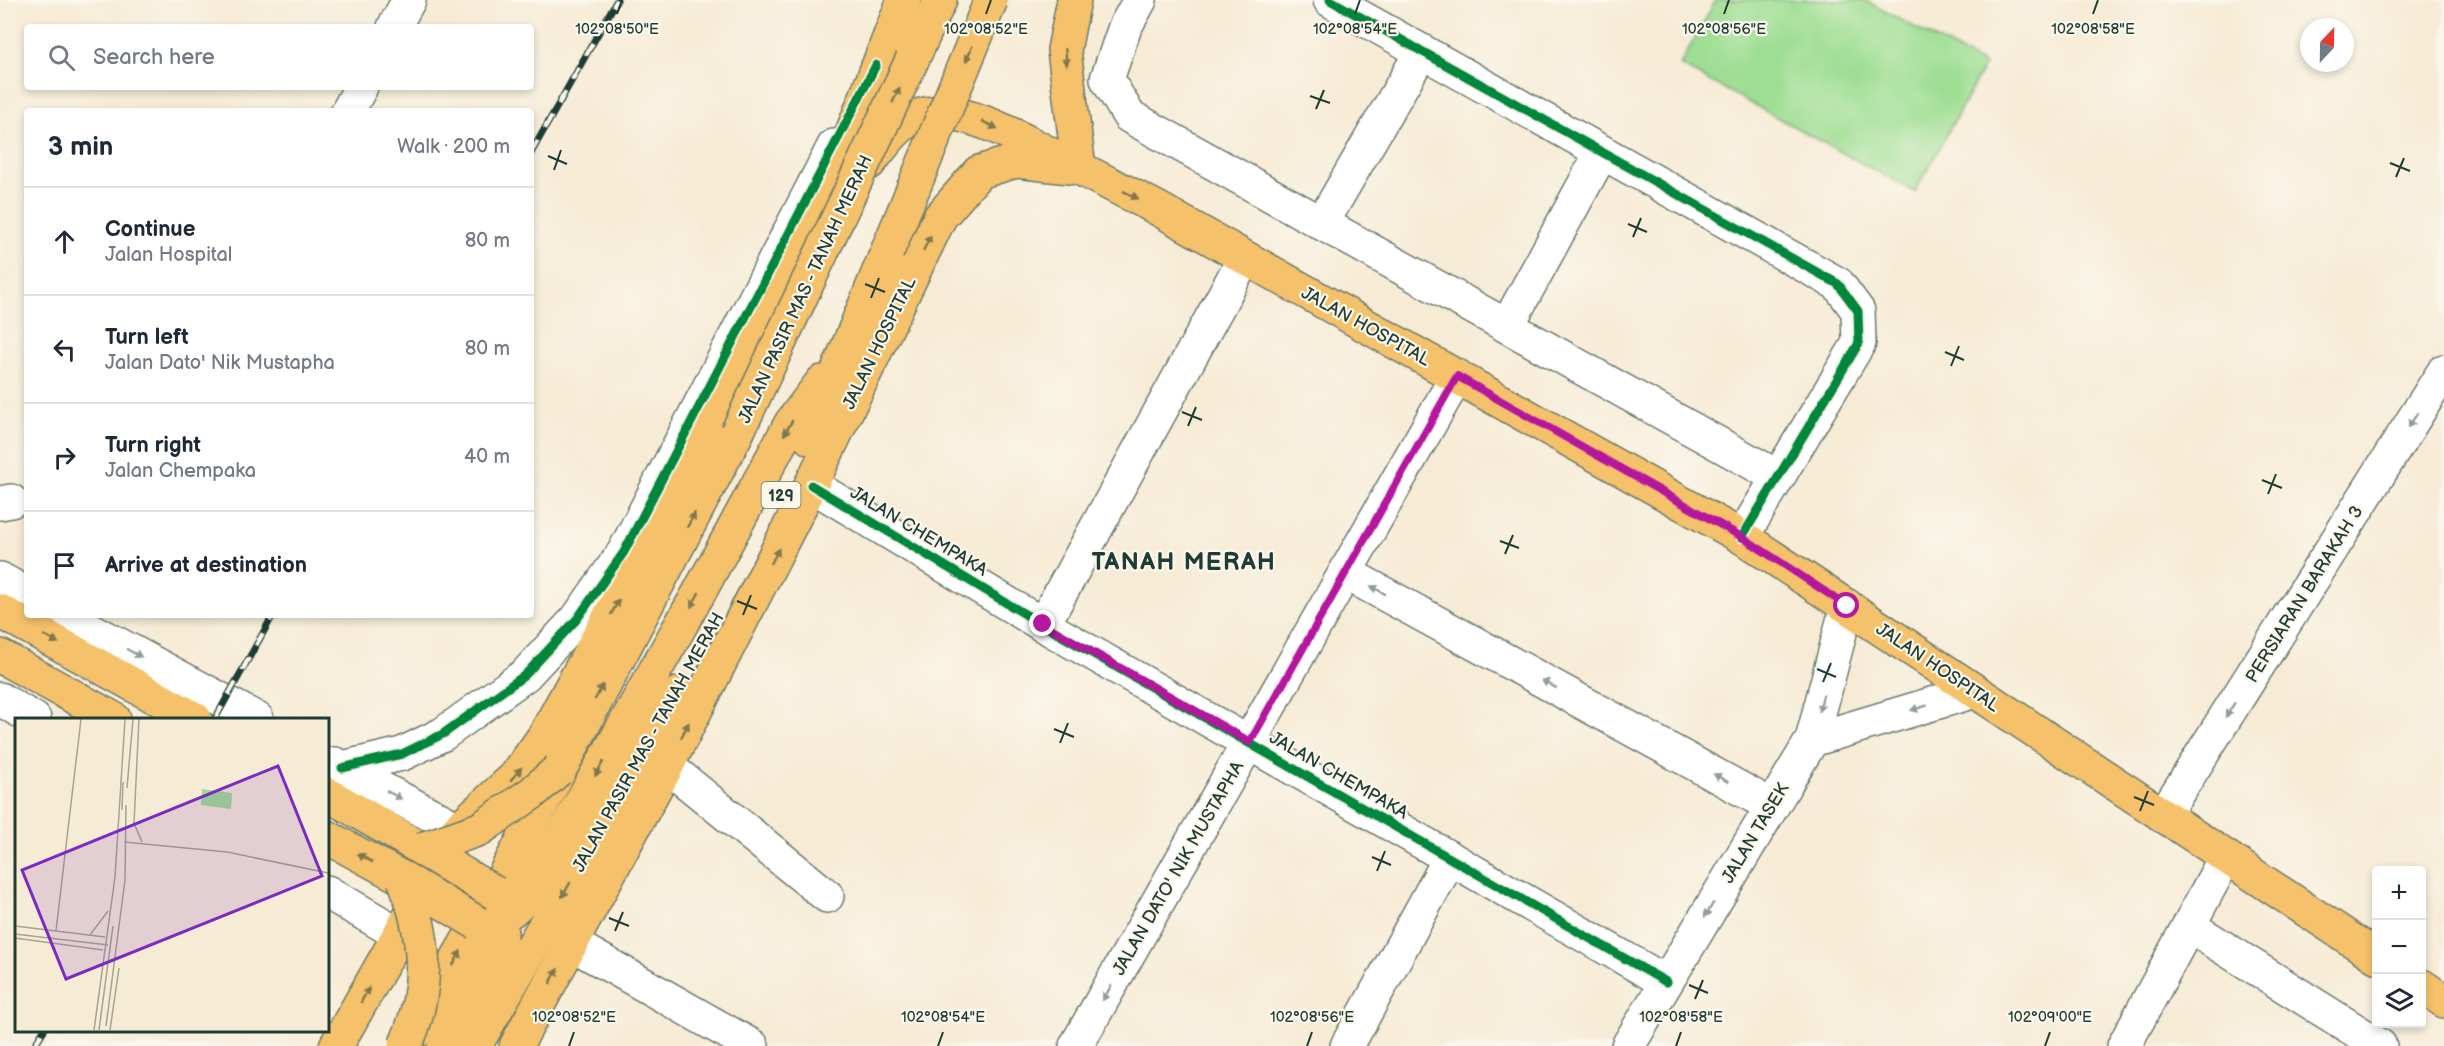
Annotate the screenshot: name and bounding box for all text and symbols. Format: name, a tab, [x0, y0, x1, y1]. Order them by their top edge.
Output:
north arrow	[2300, 18, 2354, 72]
text: 102°08'50"E	[575, 20, 659, 39]
text: 102°08'52"E	[944, 20, 1028, 39]
text: 102°08'54"E	[1313, 20, 1397, 39]
text: 102°08'56"E	[1682, 20, 1766, 39]
text: 102°08'58"E	[2051, 20, 2135, 39]
search box	[24, 24, 534, 90]
icon: search	[45, 41, 78, 74]
text: Search here	[93, 44, 215, 71]
one-way arrow	[964, 45, 973, 63]
one-way arrow	[1061, 48, 1071, 67]
one-way arrow	[891, 86, 900, 103]
one-way arrow	[982, 120, 999, 129]
text: 3 min	[48, 132, 113, 163]
text: Walk · 200 m	[397, 135, 510, 159]
street label: JALAN PASIR MAS - TANAH MERAH	[734, 152, 877, 427]
one-way arrow	[1122, 190, 1139, 200]
text: Continue	[105, 216, 195, 243]
icon: ahead	[48, 225, 81, 258]
text: 80 m	[465, 229, 510, 253]
one-way arrow	[923, 235, 932, 252]
text: Jalan Hospital	[105, 243, 232, 267]
street label: JALAN HOSPITAL	[838, 273, 921, 413]
street label: JALAN HOSPITAL	[1298, 282, 1435, 371]
text: Turn left	[105, 324, 189, 351]
icon: left	[48, 333, 81, 366]
text: 80 m	[465, 337, 510, 361]
text: Jalan Dato' Nik Mustapha	[105, 351, 335, 375]
one-way arrow	[2407, 412, 2418, 428]
one-way arrow	[783, 420, 793, 437]
text: Turn right	[105, 432, 201, 459]
icon: right	[48, 441, 81, 474]
text: 40 m	[464, 445, 510, 469]
text: Jalan Chempaka	[105, 459, 256, 483]
road number: 129	[762, 482, 800, 508]
street label: JALAN CHEMPAKA	[846, 482, 991, 581]
street label: PERSIARAN BARAKAH 3	[2241, 502, 2368, 687]
one-way arrow	[686, 511, 696, 528]
one-way arrow	[770, 548, 779, 565]
district label: TANAH MERAH	[1092, 548, 1276, 577]
icon: arrive	[48, 549, 81, 582]
text: Arrive at destination	[105, 552, 307, 579]
one-way arrow	[1370, 585, 1387, 595]
one-way arrow	[690, 591, 700, 608]
route start	[1833, 592, 1859, 618]
one-way arrow	[610, 598, 620, 615]
street label: JALAN PASIR MAS - TANAH MERAH	[568, 609, 729, 876]
route end	[1029, 610, 1055, 636]
street label: JALAN HOSPITAL	[1872, 618, 2004, 717]
one-way arrow	[43, 634, 60, 644]
one-way arrow	[126, 648, 143, 657]
one-way arrow	[1541, 679, 1558, 689]
one-way arrow	[594, 683, 604, 700]
one-way arrow	[1816, 694, 1826, 712]
one-way arrow	[2225, 702, 2236, 718]
one-way arrow	[1910, 704, 1928, 713]
inset map	[15, 718, 328, 1031]
one-way arrow	[680, 721, 690, 738]
street label: JALAN CHEMPAKA	[1266, 727, 1412, 824]
street label: JALAN DATO' NIK MUSTAPHA	[1108, 757, 1248, 979]
one-way arrow	[594, 761, 604, 778]
one-way arrow	[509, 767, 522, 782]
one-way arrow	[1712, 773, 1729, 783]
street label: JALAN TASEK	[1717, 779, 1794, 887]
one-way arrow	[386, 790, 403, 800]
one-way arrow	[357, 853, 374, 863]
map controls	[2372, 866, 2426, 1028]
button: +	[2372, 866, 2426, 920]
one-way arrow	[561, 882, 571, 899]
one-way arrow	[1703, 902, 1714, 918]
button: −	[2372, 920, 2426, 974]
one-way arrow	[452, 950, 462, 967]
one-way arrow	[549, 967, 559, 984]
button: layers	[2372, 974, 2426, 1028]
one-way arrow	[1101, 985, 1112, 1001]
one-way arrow	[360, 986, 370, 1003]
text: 102°08'52"E	[532, 1008, 616, 1027]
text: 102°08'54"E	[901, 1008, 985, 1027]
text: 102°08'56"E	[1270, 1008, 1354, 1027]
text: 102°08'58"E	[1639, 1008, 1723, 1027]
text: 102°09'00"E	[2008, 1008, 2092, 1027]

